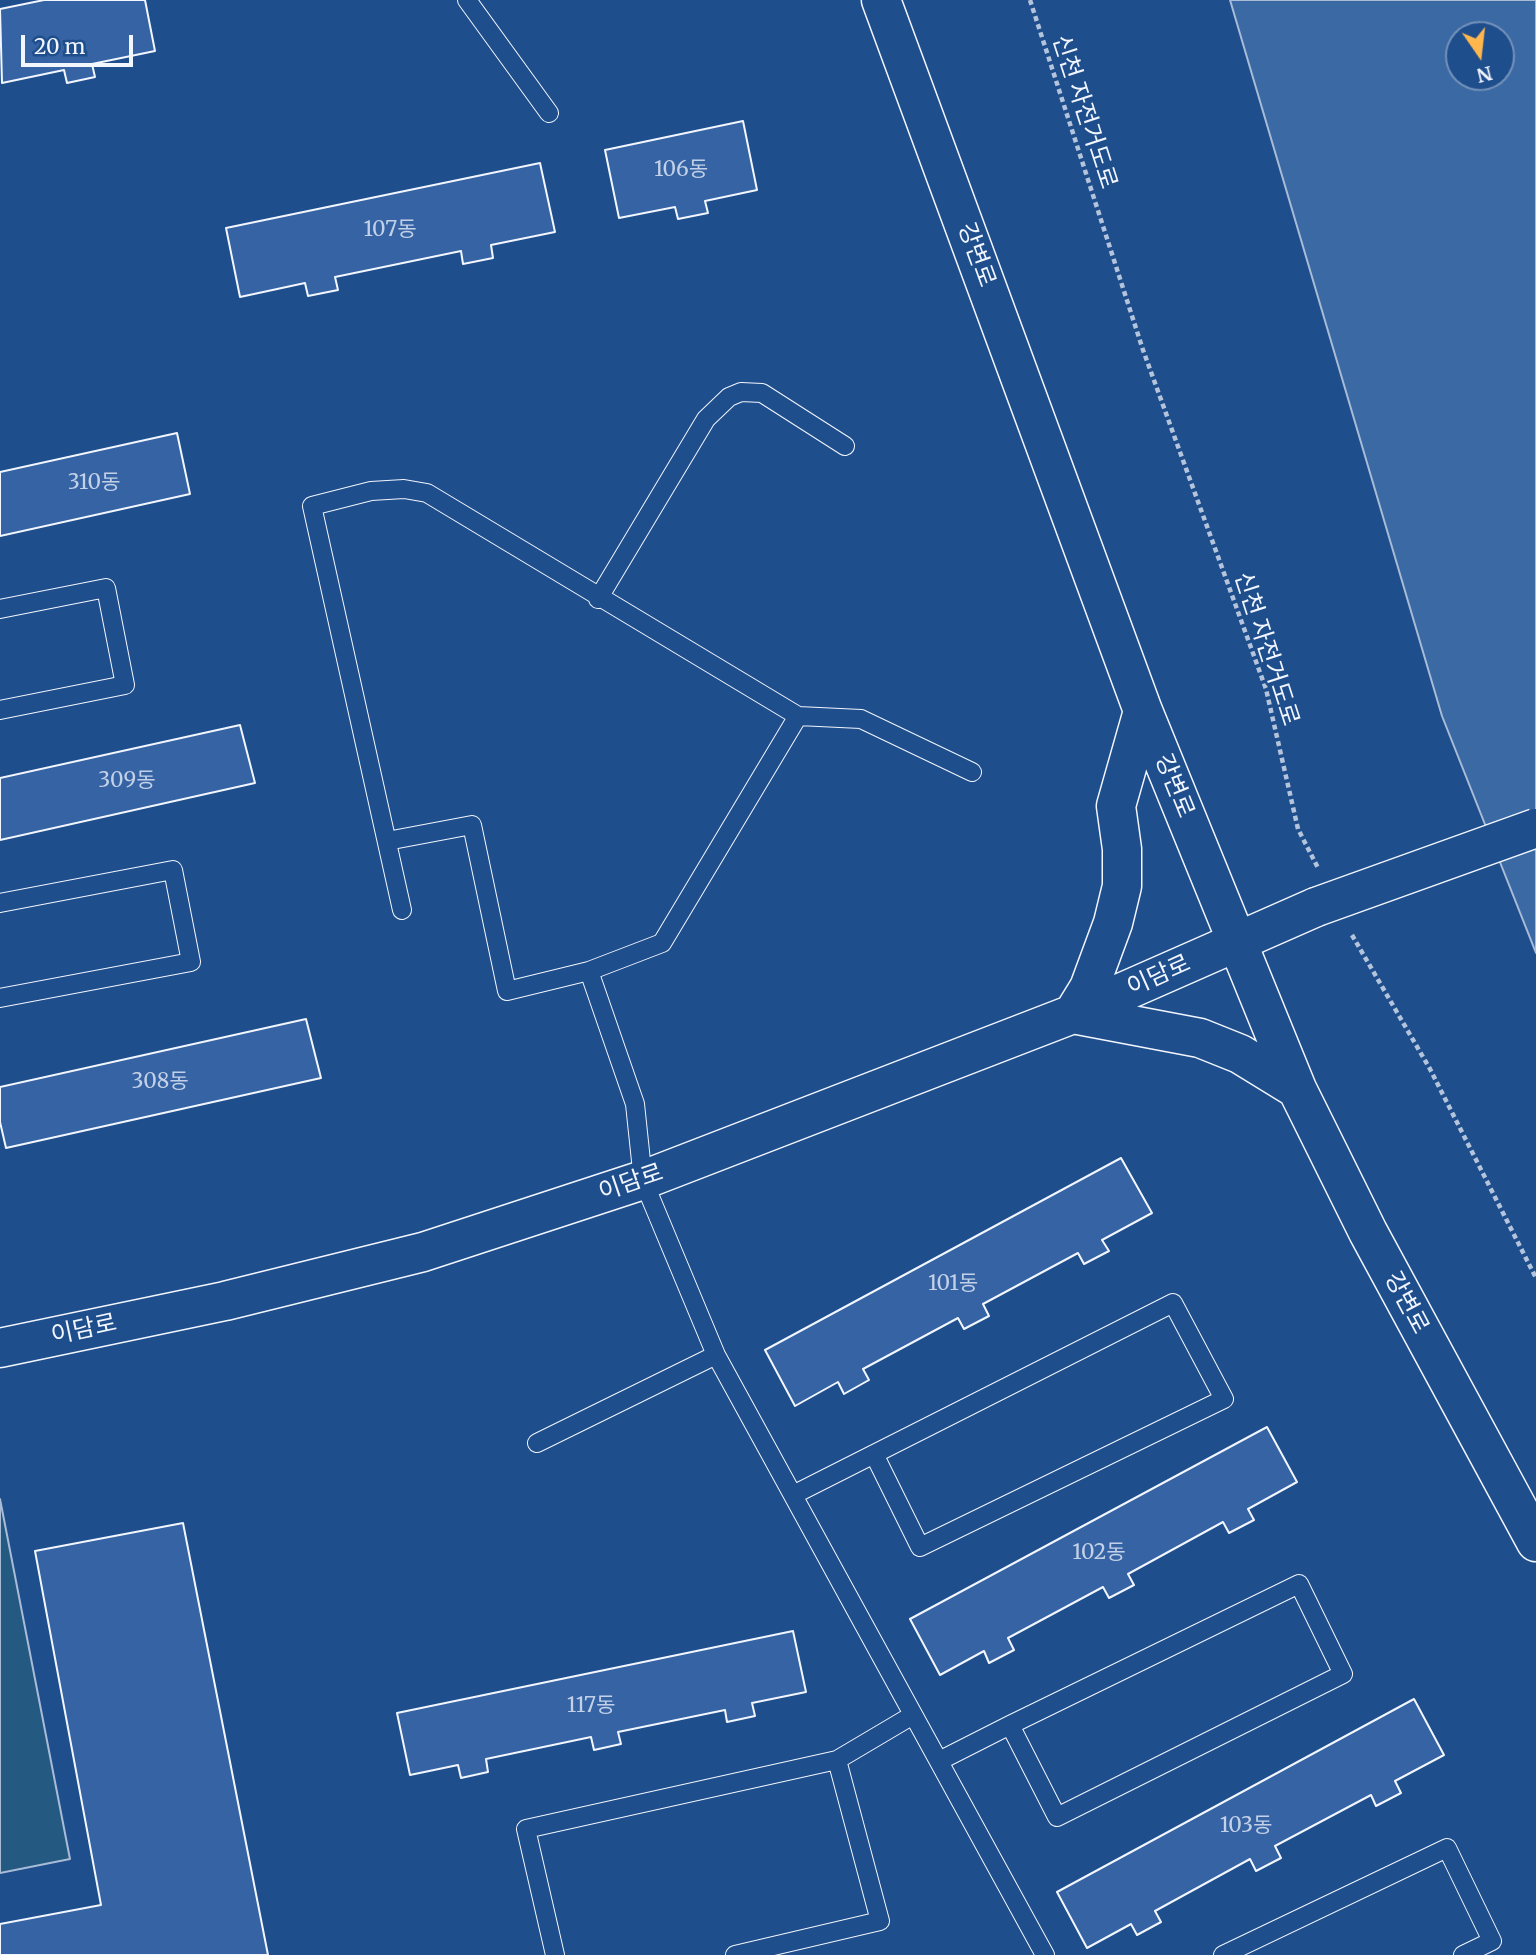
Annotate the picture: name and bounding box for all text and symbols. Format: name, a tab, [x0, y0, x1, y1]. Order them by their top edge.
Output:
scale bar	[24, 21, 136, 65]
north arrow	[1445, 21, 1515, 91]
street label: 신천 자전거도로	[1046, 31, 1122, 193]
text: 20 m	[34, 33, 85, 60]
text: N	[1474, 61, 1495, 88]
house number: 106동	[654, 157, 708, 183]
house number: 107동	[364, 217, 416, 243]
street label: 강변로	[951, 219, 1001, 291]
house number: 310동	[68, 470, 120, 496]
street label: 신천 자전거도로	[1228, 568, 1304, 730]
street label: 강변로	[1148, 750, 1200, 822]
house number: 309동	[98, 768, 156, 794]
street label: 이담로	[1123, 949, 1195, 1003]
house number: 308동	[131, 1069, 189, 1095]
street label: 이담로	[595, 1159, 667, 1207]
street label: 강변로	[1378, 1267, 1434, 1339]
house number: 101동	[928, 1271, 978, 1297]
street label: 이담로	[49, 1309, 119, 1351]
house number: 102동	[1072, 1540, 1126, 1566]
house number: 117동	[567, 1693, 615, 1719]
house number: 103동	[1220, 1813, 1272, 1839]

